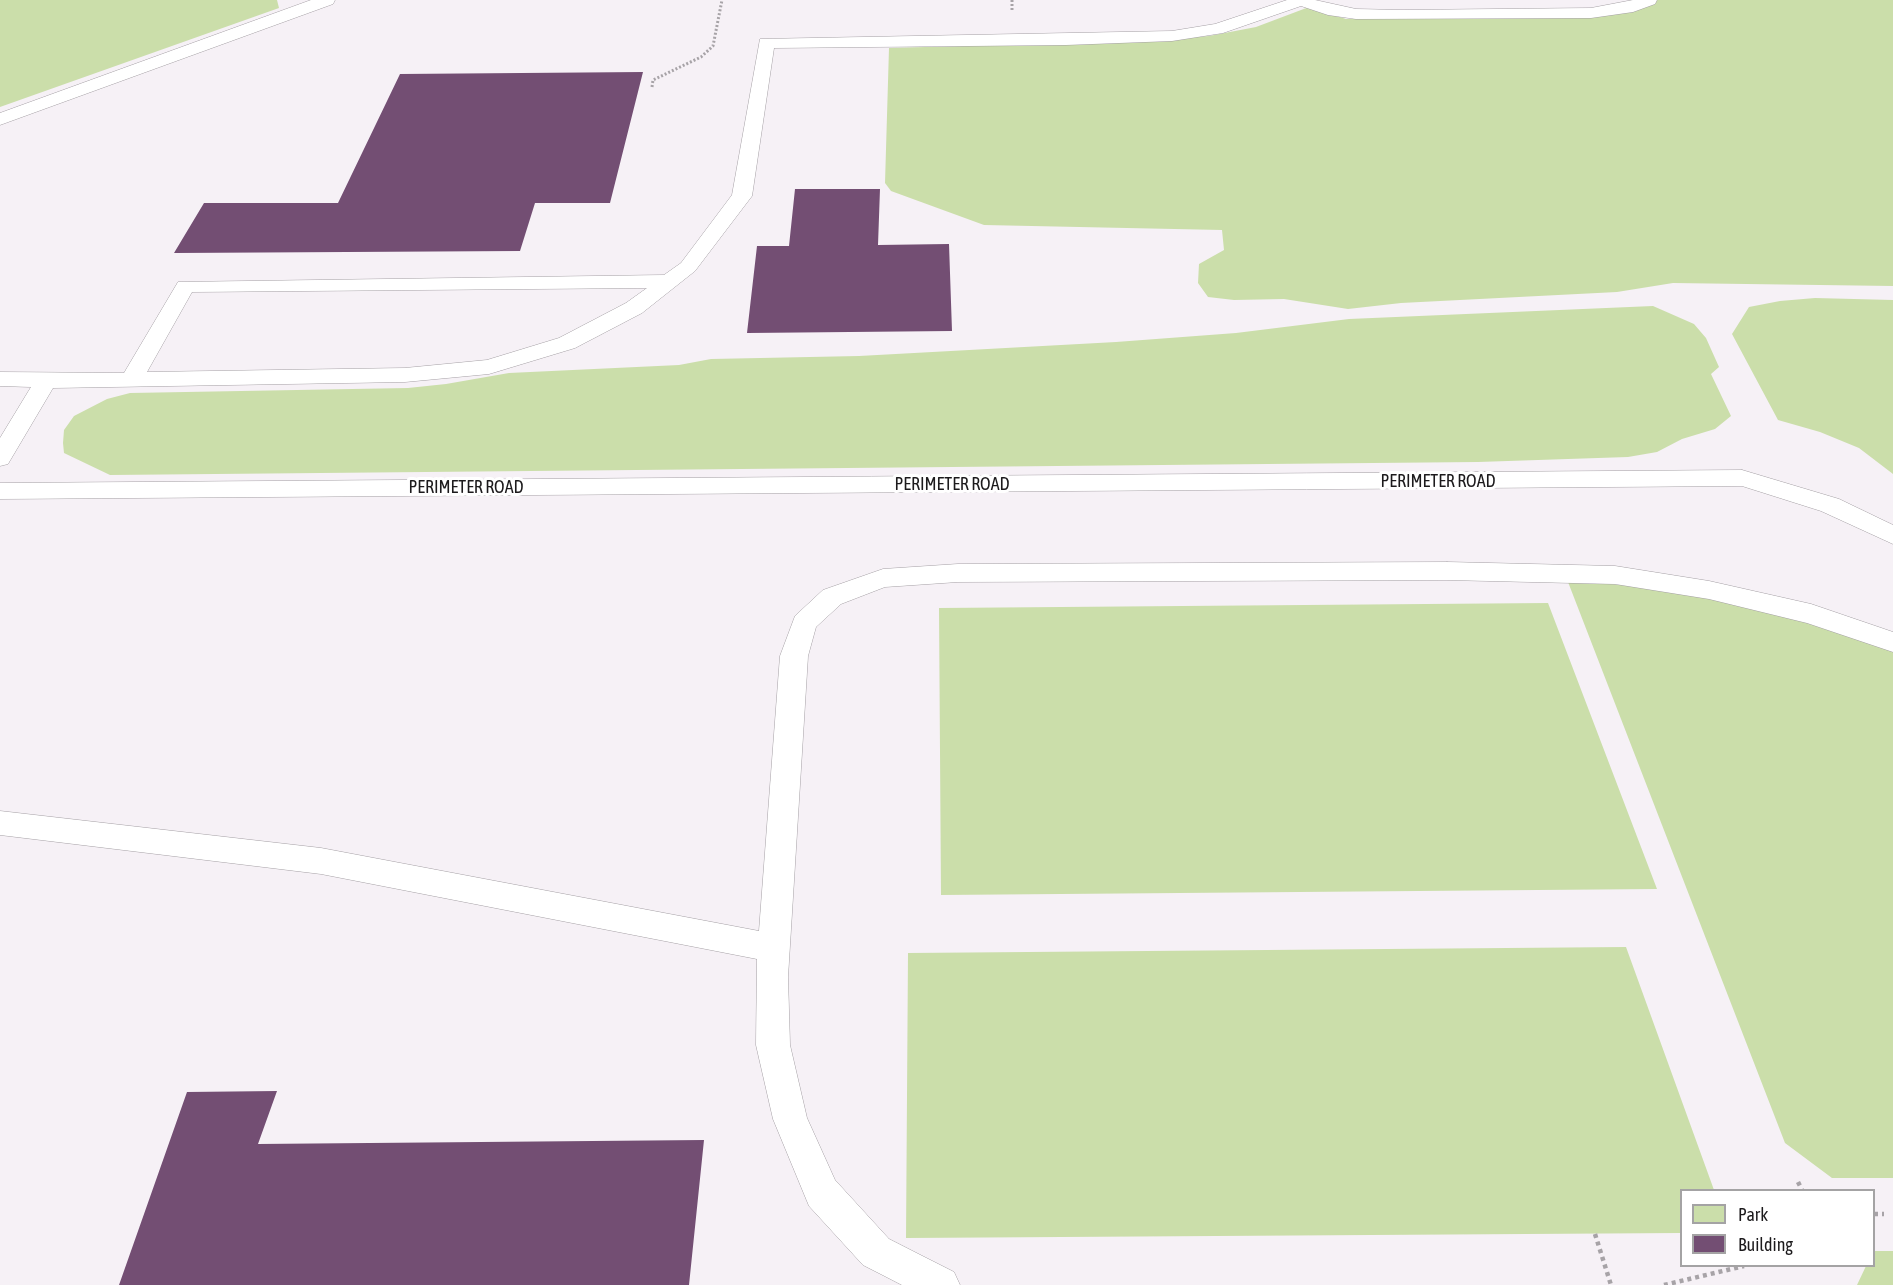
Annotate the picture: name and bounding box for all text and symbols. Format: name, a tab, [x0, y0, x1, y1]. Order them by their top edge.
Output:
street label: PERIMETER ROAD	[1380, 470, 1496, 492]
street label: PERIMETER ROAD	[894, 473, 1010, 495]
street label: PERIMETER ROAD	[408, 476, 524, 498]
legend	[1680, 1189, 1875, 1267]
text: Park	[1738, 1204, 1768, 1225]
text: Building	[1738, 1234, 1793, 1255]

